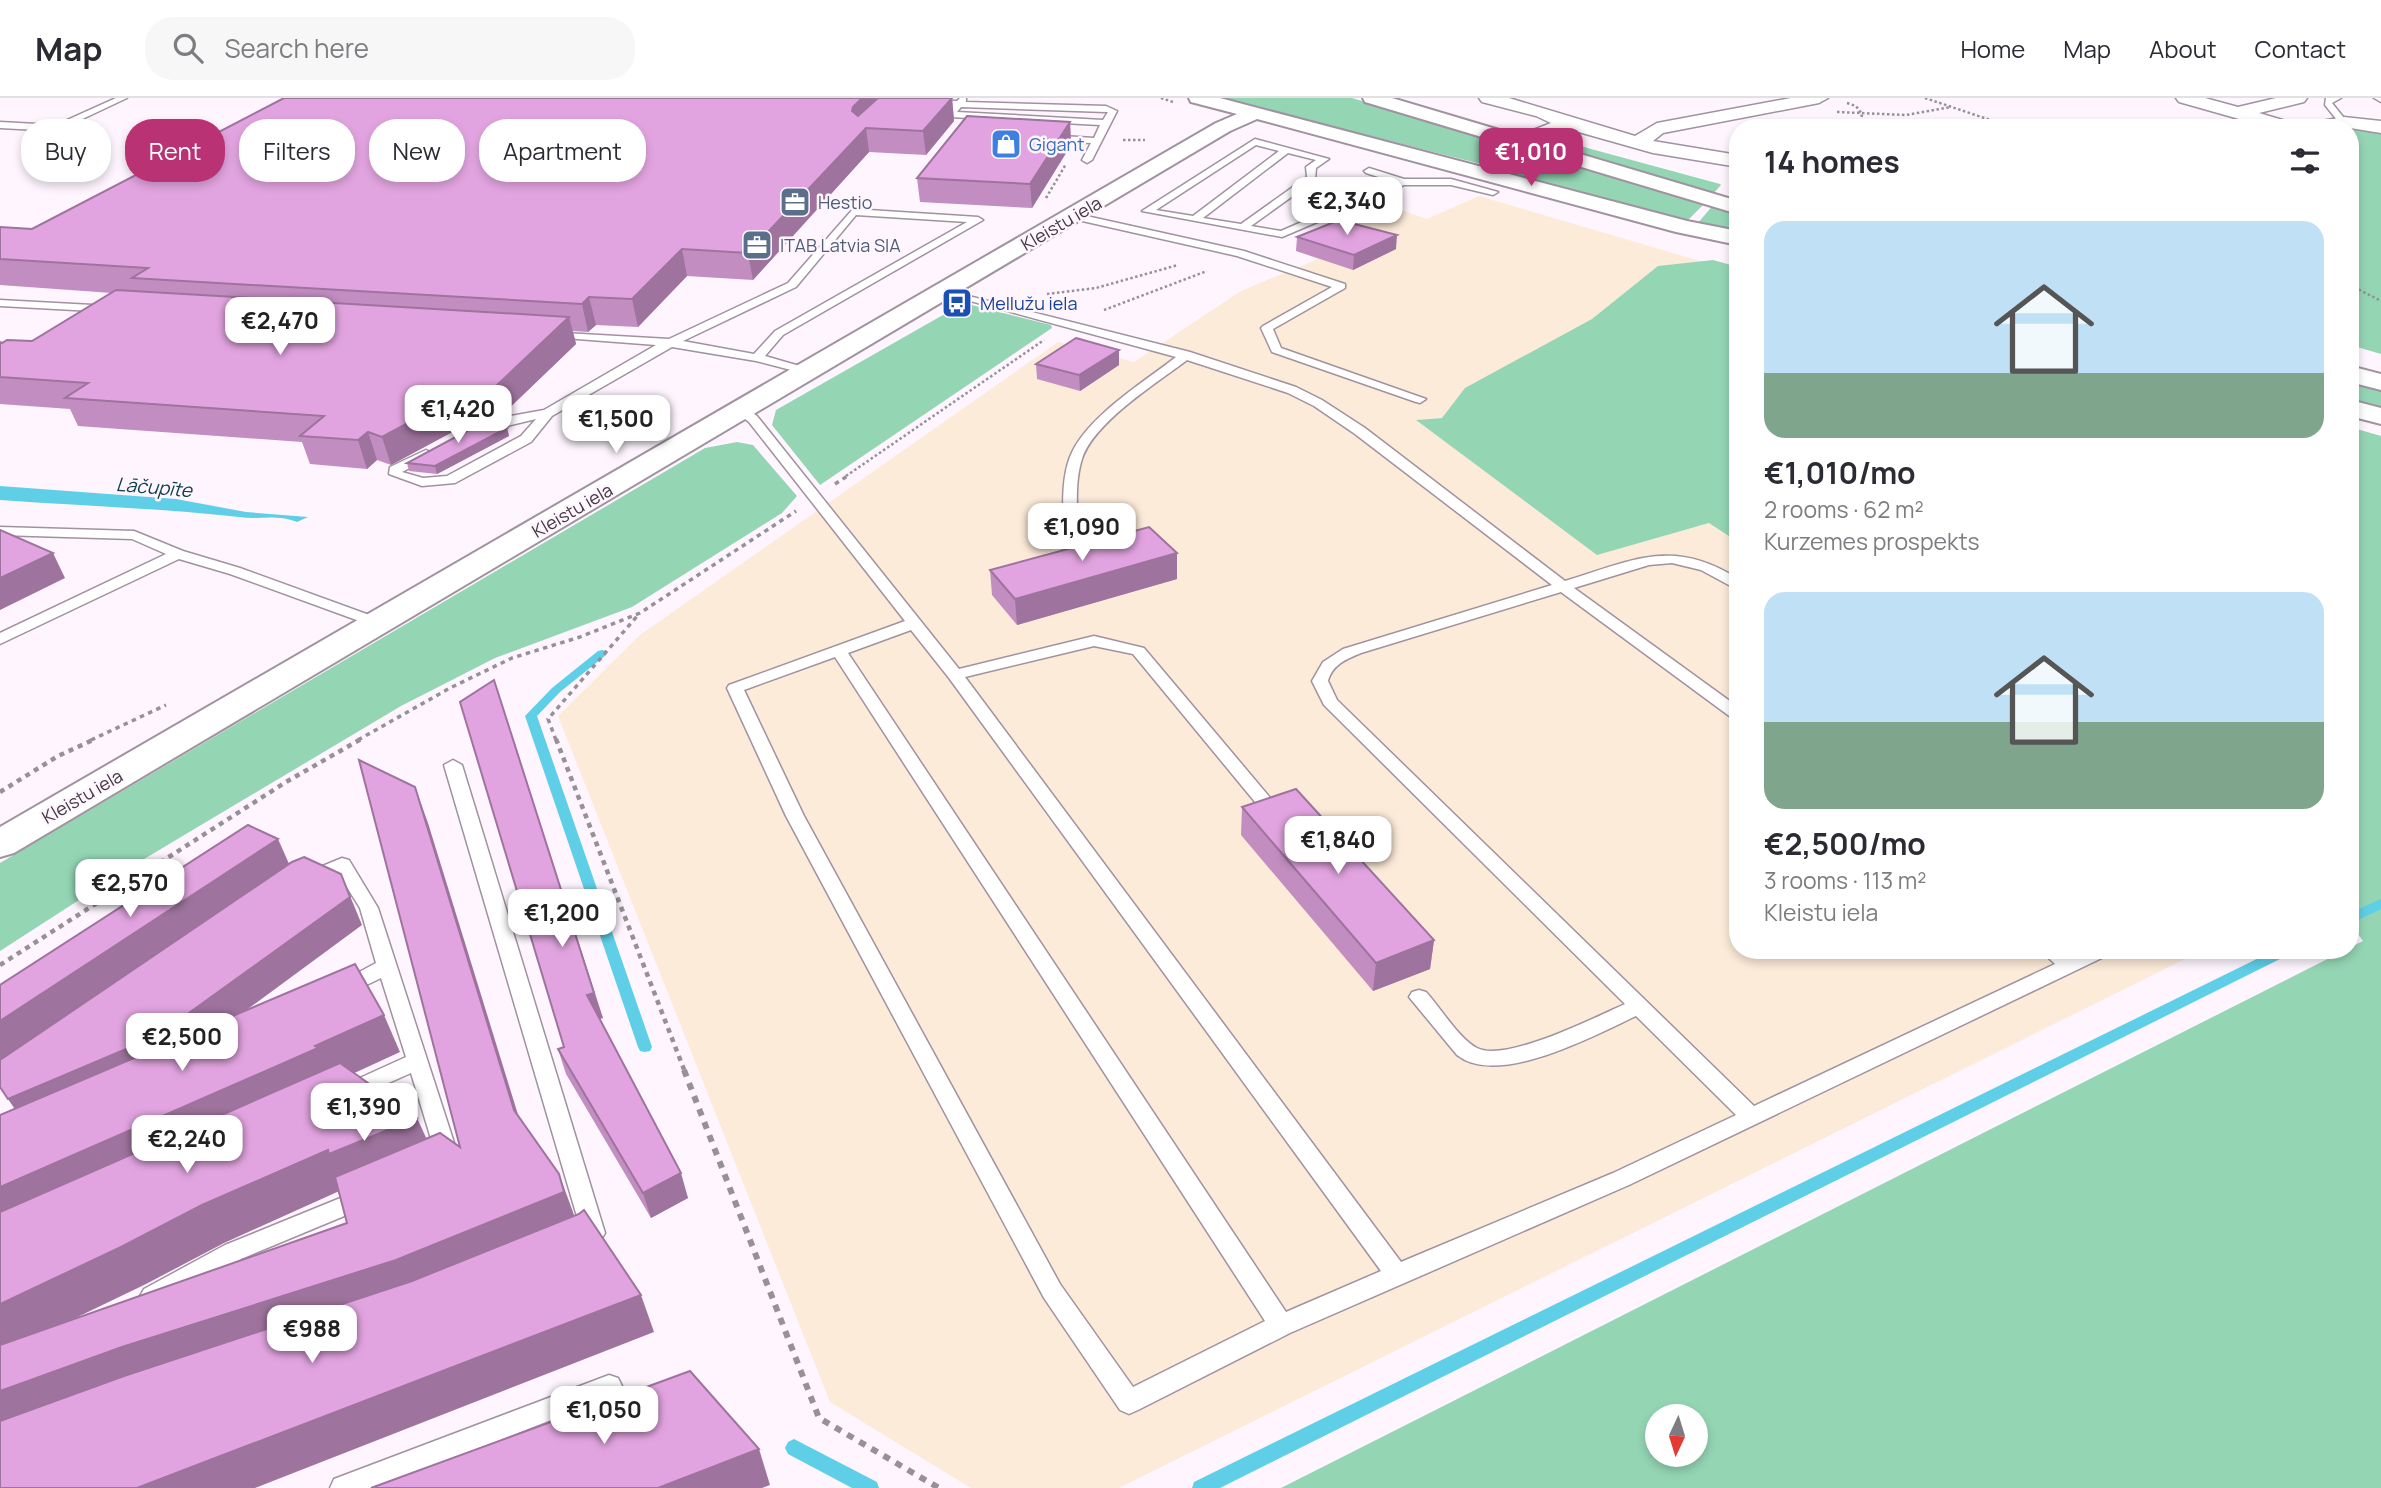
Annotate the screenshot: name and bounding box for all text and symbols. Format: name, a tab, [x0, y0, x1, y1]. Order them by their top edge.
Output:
search box	[145, 17, 635, 80]
text: Map	[35, 26, 103, 71]
icon: search	[169, 29, 207, 67]
text: Search here	[225, 30, 369, 66]
text: Home	[1960, 32, 2025, 65]
text: Map	[2063, 32, 2111, 65]
text: About	[2149, 32, 2217, 65]
text: Contact	[2255, 32, 2346, 65]
chip: Buy	[21, 119, 111, 182]
chip: Rent	[125, 119, 225, 182]
chip: Filters	[239, 119, 355, 182]
chip: New	[369, 119, 465, 182]
chip: Apartment	[479, 119, 646, 182]
shop icon: Gigant	[989, 127, 1023, 161]
pin: €1,010	[1474, 129, 1588, 188]
place label: Gigant	[1029, 132, 1084, 156]
text: €1,010	[1495, 135, 1567, 167]
text: 14 homes	[1764, 141, 1900, 182]
icon: filters	[2286, 142, 2324, 180]
pin: €2,340	[1290, 178, 1404, 237]
text: €2,340	[1308, 184, 1386, 216]
office icon: Hestio	[778, 185, 812, 219]
place label: Hestio	[818, 190, 872, 214]
street label: Kleistu iela	[1016, 190, 1106, 256]
office icon: ITAB Latvia SIA	[740, 228, 774, 262]
place label: ITAB Latvia SIA	[780, 233, 901, 257]
icon: home	[1981, 266, 2107, 392]
bus stop icon: Mellužu iela	[940, 286, 974, 320]
place label: Mellužu iela	[980, 291, 1078, 315]
pin: €2,470	[223, 298, 337, 357]
text: €2,470	[241, 304, 319, 336]
pin: €1,420	[401, 386, 515, 445]
text: €1,420	[421, 392, 495, 424]
pin: €1,500	[559, 396, 673, 455]
text: €1,500	[578, 402, 654, 434]
text: €1,010/mo	[1764, 452, 1916, 493]
water label: Lāčupīte	[115, 471, 195, 503]
street label: Kleistu iela	[527, 477, 617, 543]
text: 2 rooms · 62 m²	[1764, 493, 1924, 525]
pin: €1,090	[1025, 504, 1139, 563]
text: €1,090	[1044, 510, 1120, 542]
text: Kurzemes prospekts	[1764, 525, 1980, 557]
icon: home	[1981, 637, 2107, 763]
street label: Kleistu iela	[37, 763, 127, 829]
pin: €1,840	[1281, 816, 1395, 876]
text: €1,840	[1300, 823, 1376, 855]
text: €2,500/mo	[1764, 823, 1926, 864]
pin: €2,570	[73, 860, 187, 919]
text: 3 rooms · 113 m²	[1764, 864, 1927, 896]
text: €2,570	[91, 866, 169, 898]
pin: €1,200	[505, 890, 619, 949]
text: €1,200	[524, 896, 600, 928]
text: Kleistu iela	[1764, 896, 1878, 928]
pin: €2,500	[125, 1014, 239, 1073]
text: €2,500	[142, 1020, 222, 1052]
pin: €1,390	[307, 1084, 421, 1143]
text: €1,390	[327, 1090, 401, 1122]
pin: €2,240	[130, 1116, 244, 1175]
text: €2,240	[148, 1122, 226, 1154]
pin: €988	[271, 1306, 353, 1365]
text: €988	[283, 1312, 341, 1344]
pin: €1,050	[547, 1386, 661, 1446]
text: €1,050	[566, 1393, 642, 1425]
north arrow	[1645, 1404, 1708, 1466]
map controls	[1645, 1404, 1708, 1467]

